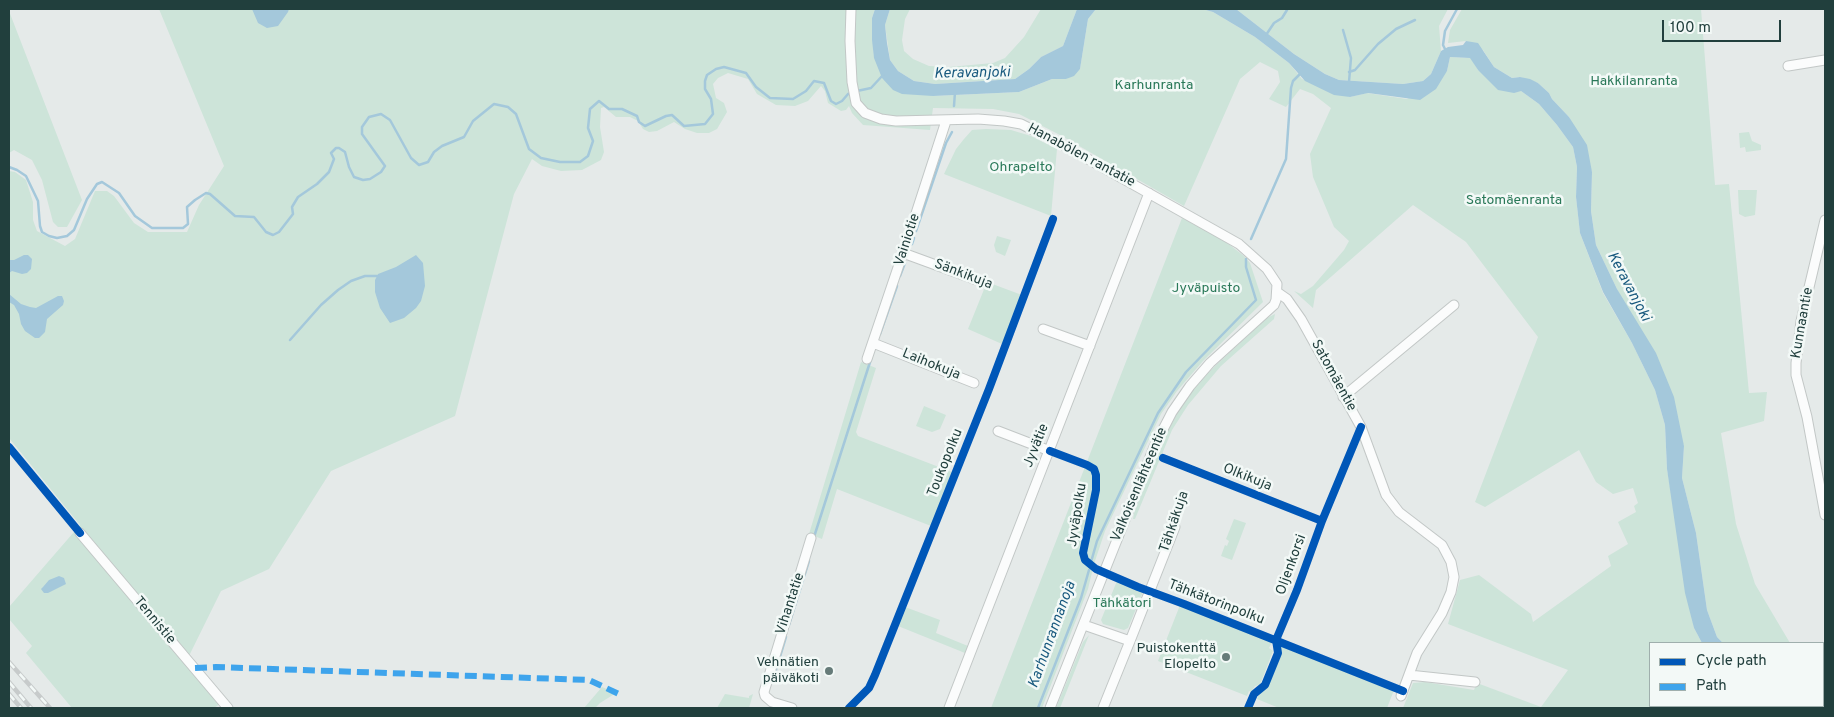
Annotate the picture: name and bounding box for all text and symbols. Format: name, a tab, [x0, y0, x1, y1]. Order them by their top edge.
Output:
scale bar	[1664, 10, 1783, 42]
text: 100 m	[1670, 19, 1711, 38]
water label: Keravanjoki	[934, 64, 1010, 84]
park label: Hakkilanranta	[1590, 74, 1678, 90]
park label: Karhunranta	[1115, 78, 1193, 94]
street label: Hanabölen rantatie	[1024, 121, 1138, 191]
park label: Ohrapelto	[989, 160, 1053, 176]
park label: Satomäenranta	[1466, 193, 1562, 209]
street label: Vainiotie	[892, 212, 924, 268]
water label: Keravanjoki	[1602, 249, 1654, 325]
street label: Sänkikuja	[931, 256, 995, 294]
park label: Jyväpuisto	[1172, 281, 1240, 297]
street label: Kunnaantie	[1788, 286, 1818, 360]
street label: Satomäentie	[1306, 337, 1360, 415]
street label: Laihokuja	[899, 346, 963, 384]
street label: Jyvätie	[1021, 422, 1053, 470]
street label: Valkoisenlähteentie	[1108, 425, 1172, 545]
street label: Toukopolku	[925, 426, 967, 500]
street label: Olkikuja	[1220, 461, 1274, 495]
street label: Jyväpolku	[1065, 482, 1091, 548]
street label: Tähkäkuja	[1157, 489, 1193, 555]
street label: Oljenkorsi	[1273, 532, 1311, 598]
street label: Vihantatie	[773, 571, 809, 637]
street label: Tähkätorinpolku	[1165, 577, 1267, 629]
water label: Karhunrannanoja	[1025, 579, 1081, 691]
street label: Tennistie	[129, 594, 179, 648]
park label: Tähkätori	[1093, 596, 1151, 612]
place label: Puistokenttä Elopelto	[1137, 641, 1216, 674]
legend	[1649, 642, 1824, 707]
marker: Puistokenttä Elopelto	[1220, 651, 1232, 663]
text: Cycle path	[1696, 652, 1767, 671]
place label: Vehnätien päiväkoti	[756, 655, 819, 688]
marker: Vehnätien päiväkoti	[823, 665, 835, 677]
text: Path	[1696, 677, 1727, 696]

